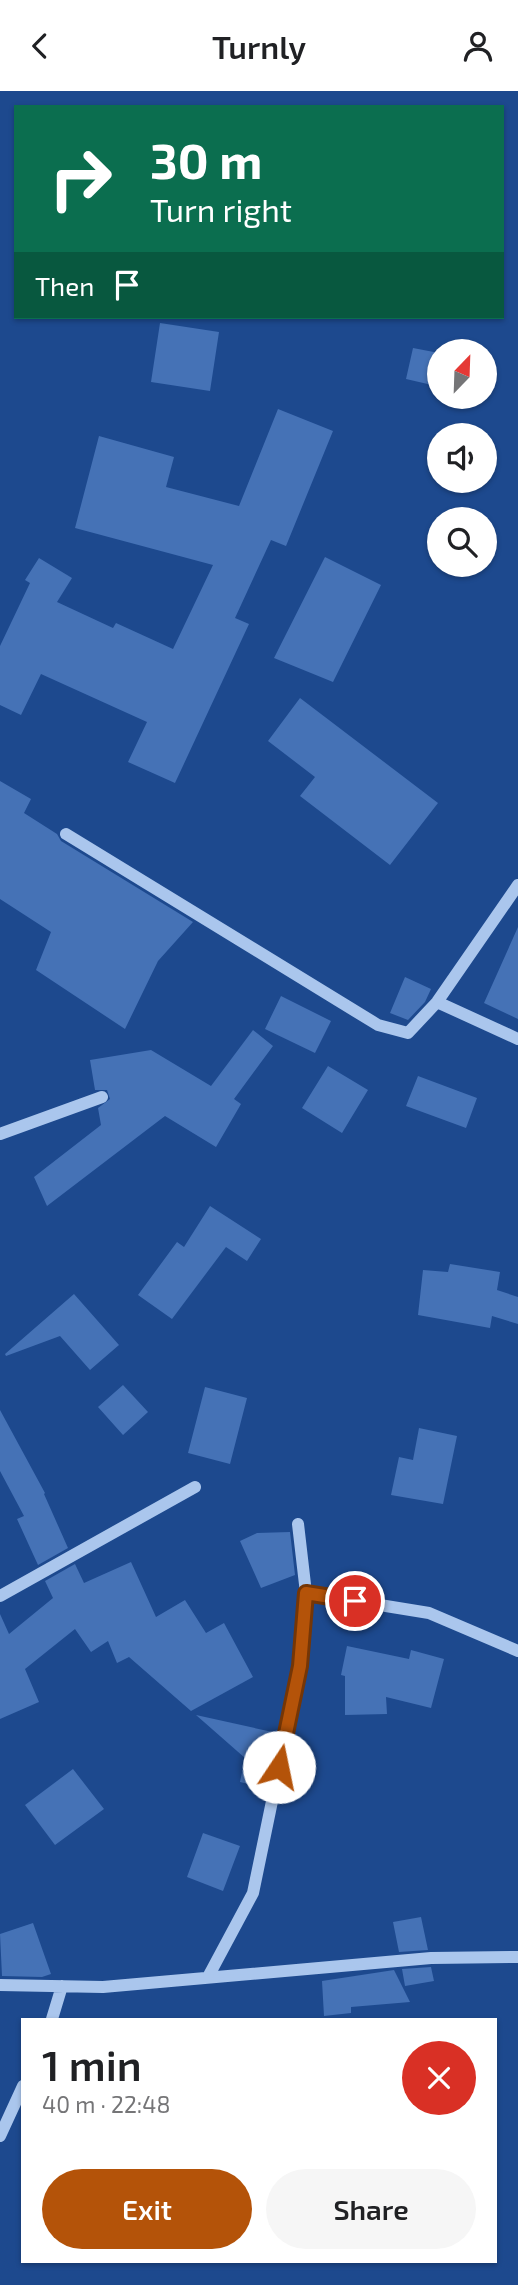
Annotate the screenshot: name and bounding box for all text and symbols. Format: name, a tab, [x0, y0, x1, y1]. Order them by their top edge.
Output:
icon: back	[21, 27, 59, 65]
text: Turnly	[212, 27, 306, 65]
icon: person	[459, 27, 497, 65]
text: 30 m	[150, 130, 262, 189]
icon: right	[35, 133, 126, 224]
text: Turn right	[150, 190, 292, 228]
icon: arrive	[108, 266, 146, 304]
text: Then	[35, 270, 94, 301]
north arrow	[427, 339, 497, 409]
map controls	[427, 339, 497, 577]
button: sound	[427, 423, 497, 493]
button: search	[427, 507, 497, 577]
pin	[325, 1571, 385, 1631]
icon: arrive	[336, 1582, 374, 1620]
position arrow	[242, 1730, 316, 1804]
text: 1 min	[42, 2039, 142, 2089]
button: close	[402, 2041, 476, 2115]
text: 40 m · 22:48	[42, 2090, 170, 2118]
button: Exit	[42, 2169, 252, 2249]
button: Share	[266, 2169, 476, 2249]

